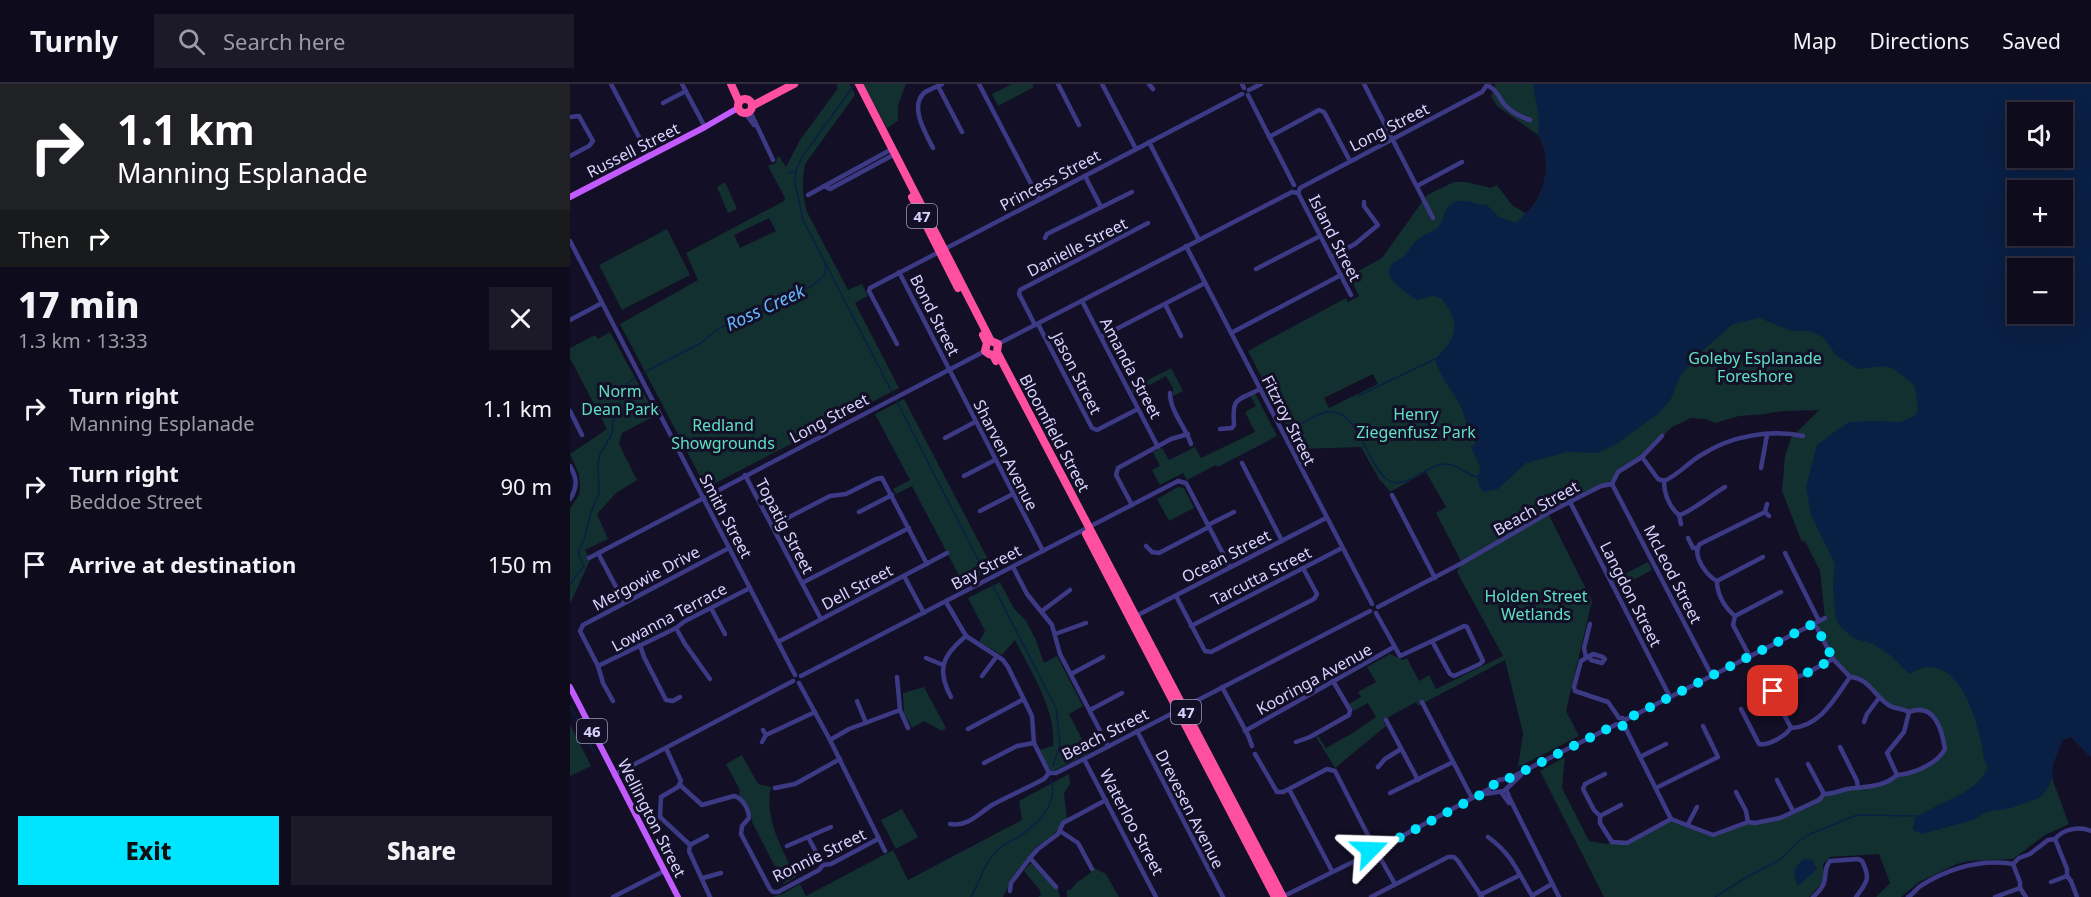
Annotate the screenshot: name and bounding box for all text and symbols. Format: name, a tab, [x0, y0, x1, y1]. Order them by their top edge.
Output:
search box	[154, 14, 574, 68]
text: Turnly	[30, 22, 118, 60]
icon: search	[175, 25, 208, 58]
text: Search here	[223, 26, 345, 56]
text: Map	[1793, 27, 1837, 55]
text: Directions	[1870, 27, 1969, 55]
text: Saved	[2002, 27, 2061, 55]
street label: Long Street	[1345, 97, 1433, 156]
text: 1.1 km	[117, 100, 255, 157]
map controls	[2007, 102, 2073, 324]
button: sound	[2007, 102, 2073, 168]
icon: right	[18, 108, 96, 186]
street label: Russell Street	[583, 117, 683, 183]
street label: Princess Street	[996, 144, 1104, 216]
text: Manning Esplanade	[117, 154, 368, 191]
button: +	[2007, 180, 2073, 246]
street label: Island Street	[1304, 191, 1366, 285]
road number: 47	[907, 204, 937, 228]
street label: Danielle Street	[1023, 212, 1131, 282]
icon: right	[82, 222, 115, 255]
text: Then	[18, 224, 70, 254]
button: −	[2007, 258, 2073, 324]
street label: Bond Street	[905, 271, 965, 360]
water label: Ross Creek	[721, 278, 810, 336]
text: 17 min	[18, 280, 139, 329]
button: close	[489, 287, 552, 350]
street label: Amanda Street	[1095, 314, 1167, 423]
street label: Jason Street	[1046, 326, 1107, 418]
text: 1.3 km · 13:33	[18, 327, 148, 354]
park label: Goleby Esplanade Foreshore	[1688, 347, 1822, 387]
street label: Bloomfield Street	[1015, 370, 1095, 496]
street label: Fitzroy Street	[1257, 371, 1321, 469]
text: Turn right	[69, 380, 179, 410]
park label: Norm Dean Park	[581, 380, 659, 420]
street label: Long Street	[786, 388, 873, 448]
icon: right	[18, 392, 51, 425]
text: 1.1 km	[483, 393, 552, 423]
street label: Sharven Avenue	[969, 396, 1043, 514]
park label: Henry Ziegenfusz Park	[1356, 403, 1476, 443]
text: Manning Esplanade	[69, 410, 255, 437]
park label: Redland Showgrounds	[671, 414, 775, 454]
text: Turn right	[69, 458, 179, 488]
icon: right	[18, 470, 51, 503]
street label: Smith Street	[695, 470, 757, 562]
text: 90 m	[501, 471, 552, 501]
street label: Topatig Street	[751, 475, 819, 578]
street label: Beach Street	[1489, 475, 1583, 541]
text: Beddoe Street	[69, 488, 202, 515]
street label: McLeod Street	[1639, 521, 1707, 627]
street label: Ocean Street	[1178, 524, 1274, 588]
street label: Langdon Street	[1595, 538, 1667, 651]
street label: Bay Street	[947, 539, 1025, 595]
street label: Mergowie Drive	[588, 540, 704, 616]
street label: Tarcutta Street	[1207, 541, 1315, 611]
icon: arrive	[18, 548, 51, 581]
text: Arrive at destination	[69, 549, 296, 579]
text: 150 m	[488, 549, 552, 579]
street label: Dell Street	[817, 559, 897, 615]
street label: Lowanna Terrace	[608, 577, 730, 657]
park label: Holden Street Wetlands	[1484, 585, 1588, 625]
street label: Kooringa Avenue	[1252, 638, 1376, 720]
pin	[1747, 665, 1798, 716]
icon: arrive	[1756, 674, 1789, 707]
road number: 47	[1171, 700, 1201, 724]
street label: Beach Street	[1058, 703, 1152, 765]
road number: 46	[577, 719, 607, 743]
street label: Drevesen Avenue	[1151, 746, 1229, 872]
street label: Wellington Street	[613, 755, 691, 881]
street label: Waterloo Street	[1095, 765, 1169, 879]
button: Exit	[18, 816, 279, 885]
button: Share	[291, 816, 552, 885]
position arrow	[1338, 818, 1402, 882]
street label: Ronnie Street	[769, 823, 870, 887]

